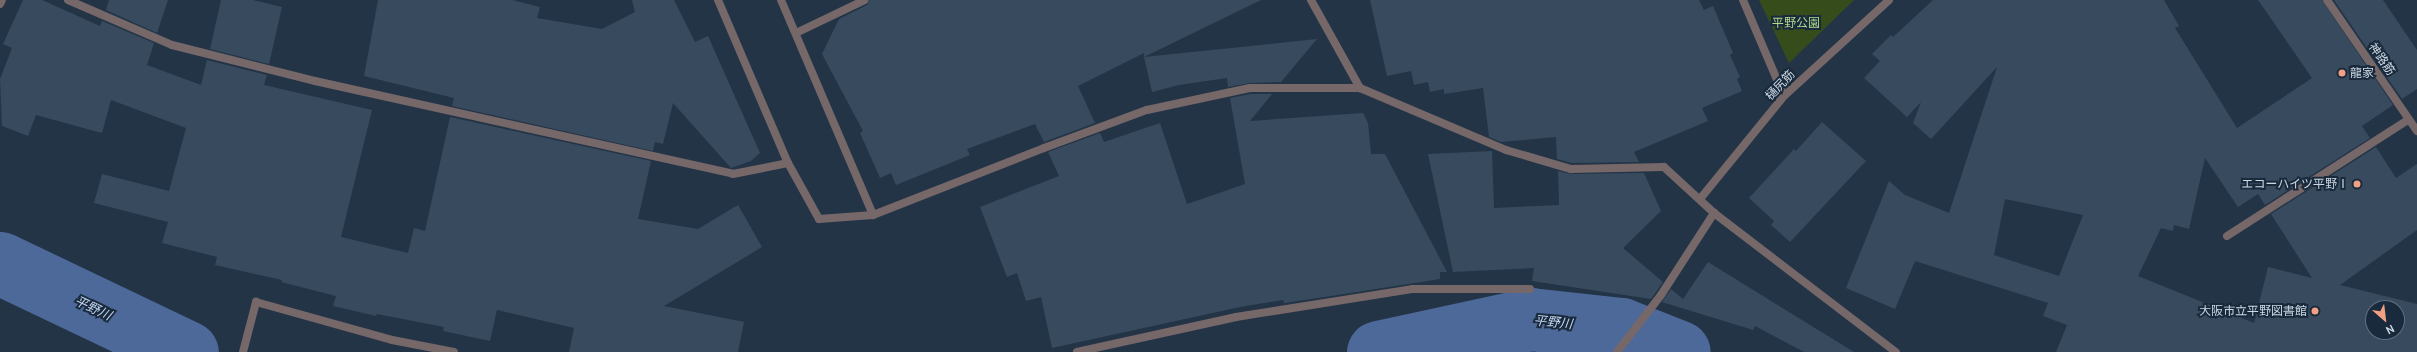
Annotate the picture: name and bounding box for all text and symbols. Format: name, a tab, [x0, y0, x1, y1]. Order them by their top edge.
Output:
park label: 平野公園	[1772, 16, 1820, 30]
street label: 神路筋	[2366, 40, 2398, 78]
place label: 龍家	[2350, 66, 2374, 80]
street label: 樋尻筋	[1762, 67, 1798, 103]
marker: 龍家	[2337, 68, 2347, 78]
place label: エコーハイツ平野Ⅰ	[2241, 177, 2349, 191]
marker: エコーハイツ平野Ⅰ	[2352, 179, 2362, 189]
water label: 平野川	[72, 293, 114, 323]
north arrow	[2365, 300, 2405, 340]
place label: 大阪市立平野図書館	[2199, 304, 2307, 318]
marker: 大阪市立平野図書館	[2310, 306, 2320, 316]
water label: 平野川	[1533, 312, 1573, 332]
text: N	[2383, 322, 2397, 338]

